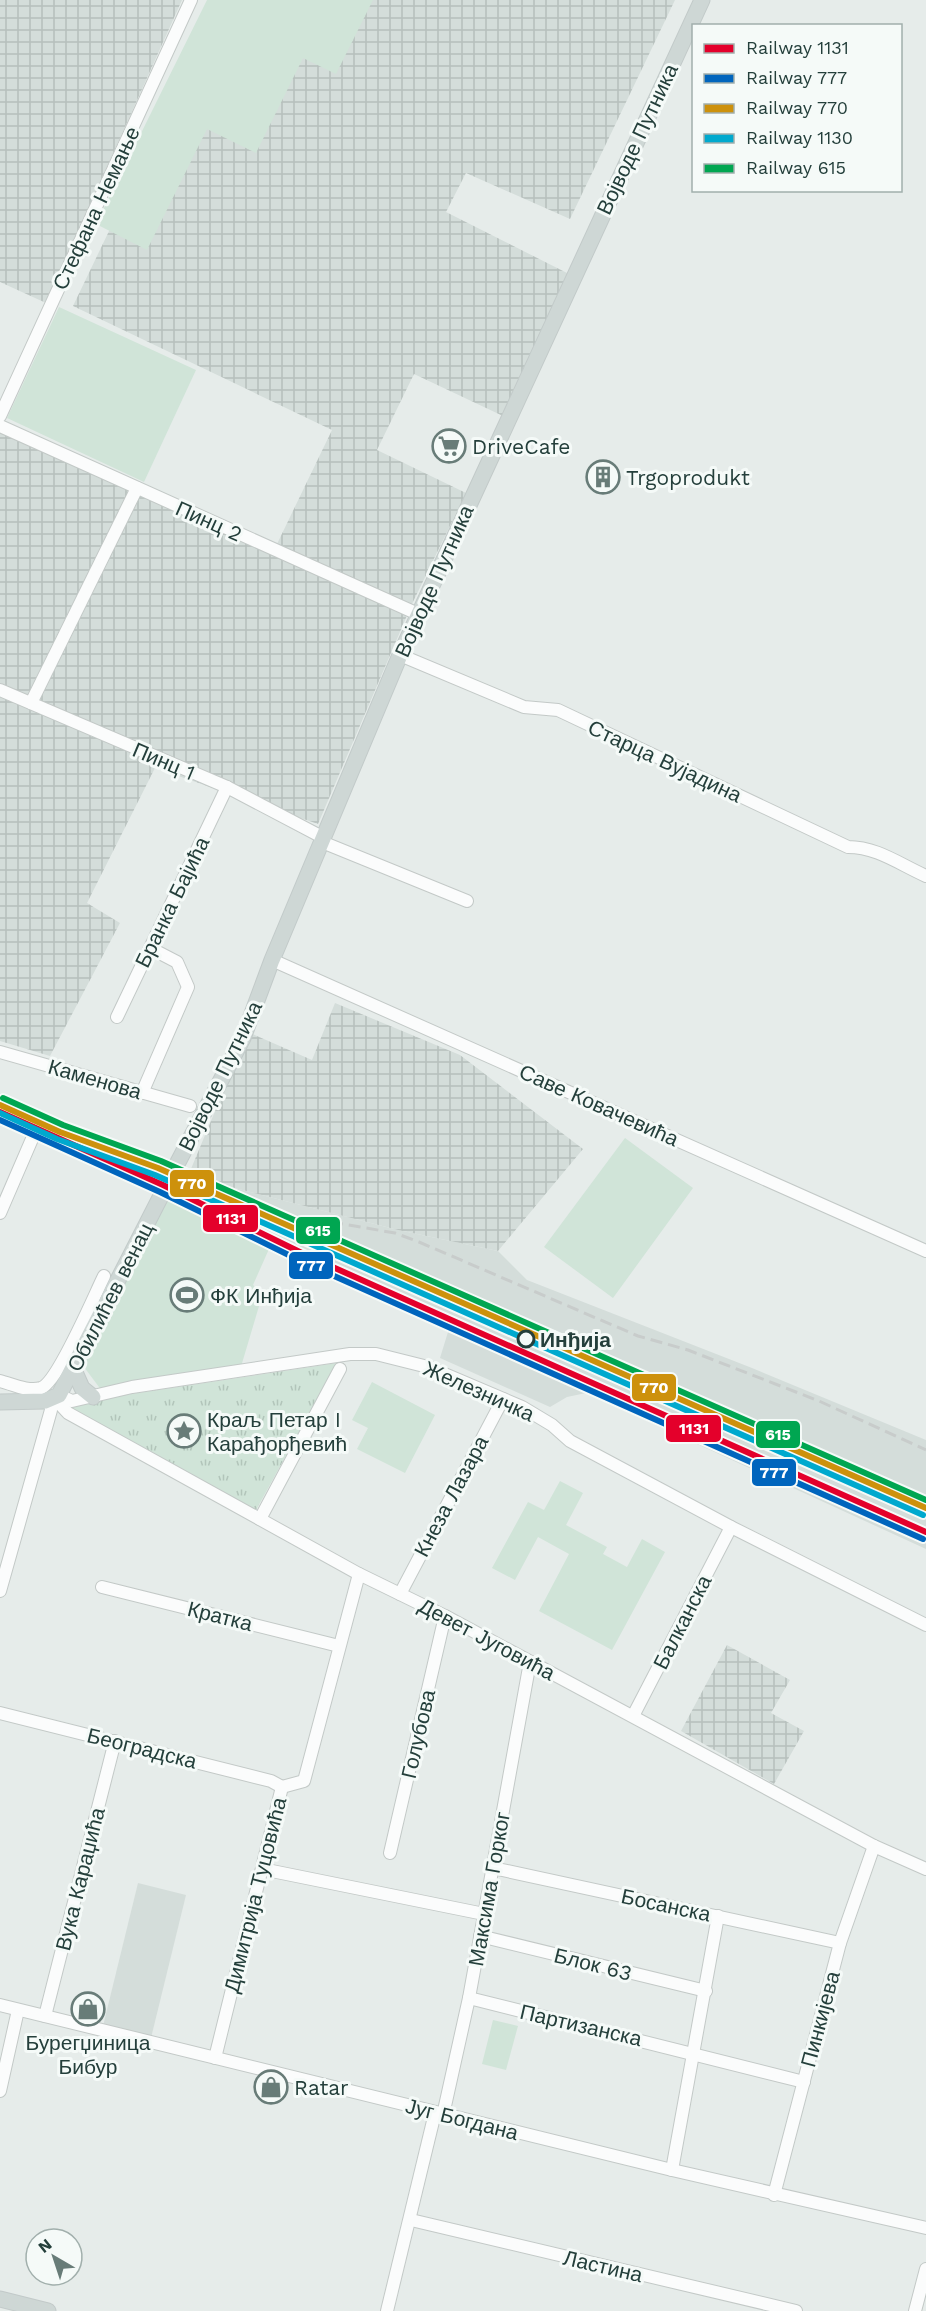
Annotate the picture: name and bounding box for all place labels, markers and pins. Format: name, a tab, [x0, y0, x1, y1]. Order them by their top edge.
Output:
supermarket icon: DriveCafe	[431, 428, 467, 464]
place label: DriveCafe	[472, 434, 571, 459]
building icon: Trgoprodukt	[585, 459, 621, 495]
place label: Trgoprodukt	[626, 465, 750, 490]
sports icon: ФК Инђија	[169, 1277, 205, 1313]
place label: ФК Инђија	[210, 1283, 312, 1308]
place label: Инђија	[540, 1327, 611, 1352]
marker: Инђија	[517, 1330, 535, 1348]
place label: Краљ Петар I Карађорђевић	[207, 1407, 347, 1456]
place icon: Краљ Петар I Карађорђевић	[166, 1413, 202, 1449]
shop icon: Бурегџиница Бибур	[70, 1991, 106, 2027]
place label: Бурегџиница Бибур	[26, 2030, 151, 2079]
shop icon: Ratar	[253, 2069, 289, 2105]
place label: Ratar	[294, 2075, 349, 2100]

